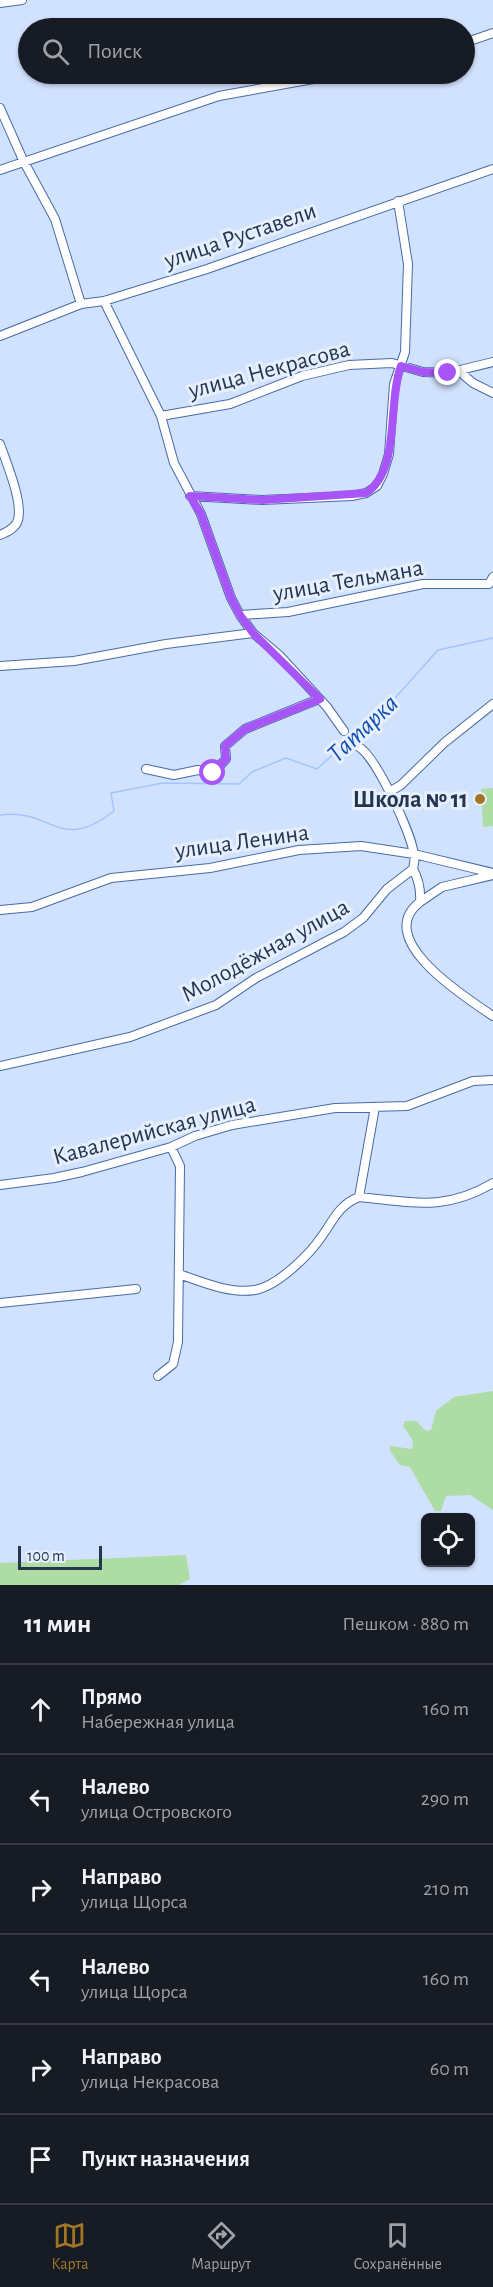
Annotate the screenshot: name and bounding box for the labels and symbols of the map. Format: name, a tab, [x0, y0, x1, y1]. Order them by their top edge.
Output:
street label: улица Руставели	[160, 199, 319, 273]
street label: улица Некрасова	[185, 337, 353, 403]
route end	[434, 359, 460, 385]
street label: улица Тельмана	[270, 556, 425, 606]
water label: Татарка	[322, 690, 403, 768]
route start	[199, 759, 225, 785]
place label: Школа № 11	[353, 788, 468, 812]
marker: Школа № 11	[473, 792, 487, 806]
street label: улица Ленина	[173, 821, 311, 863]
street label: Молодёжная улица	[178, 895, 353, 1007]
street label: Кавалерийская улица	[50, 1092, 258, 1170]
scale bar	[18, 1543, 102, 1570]

